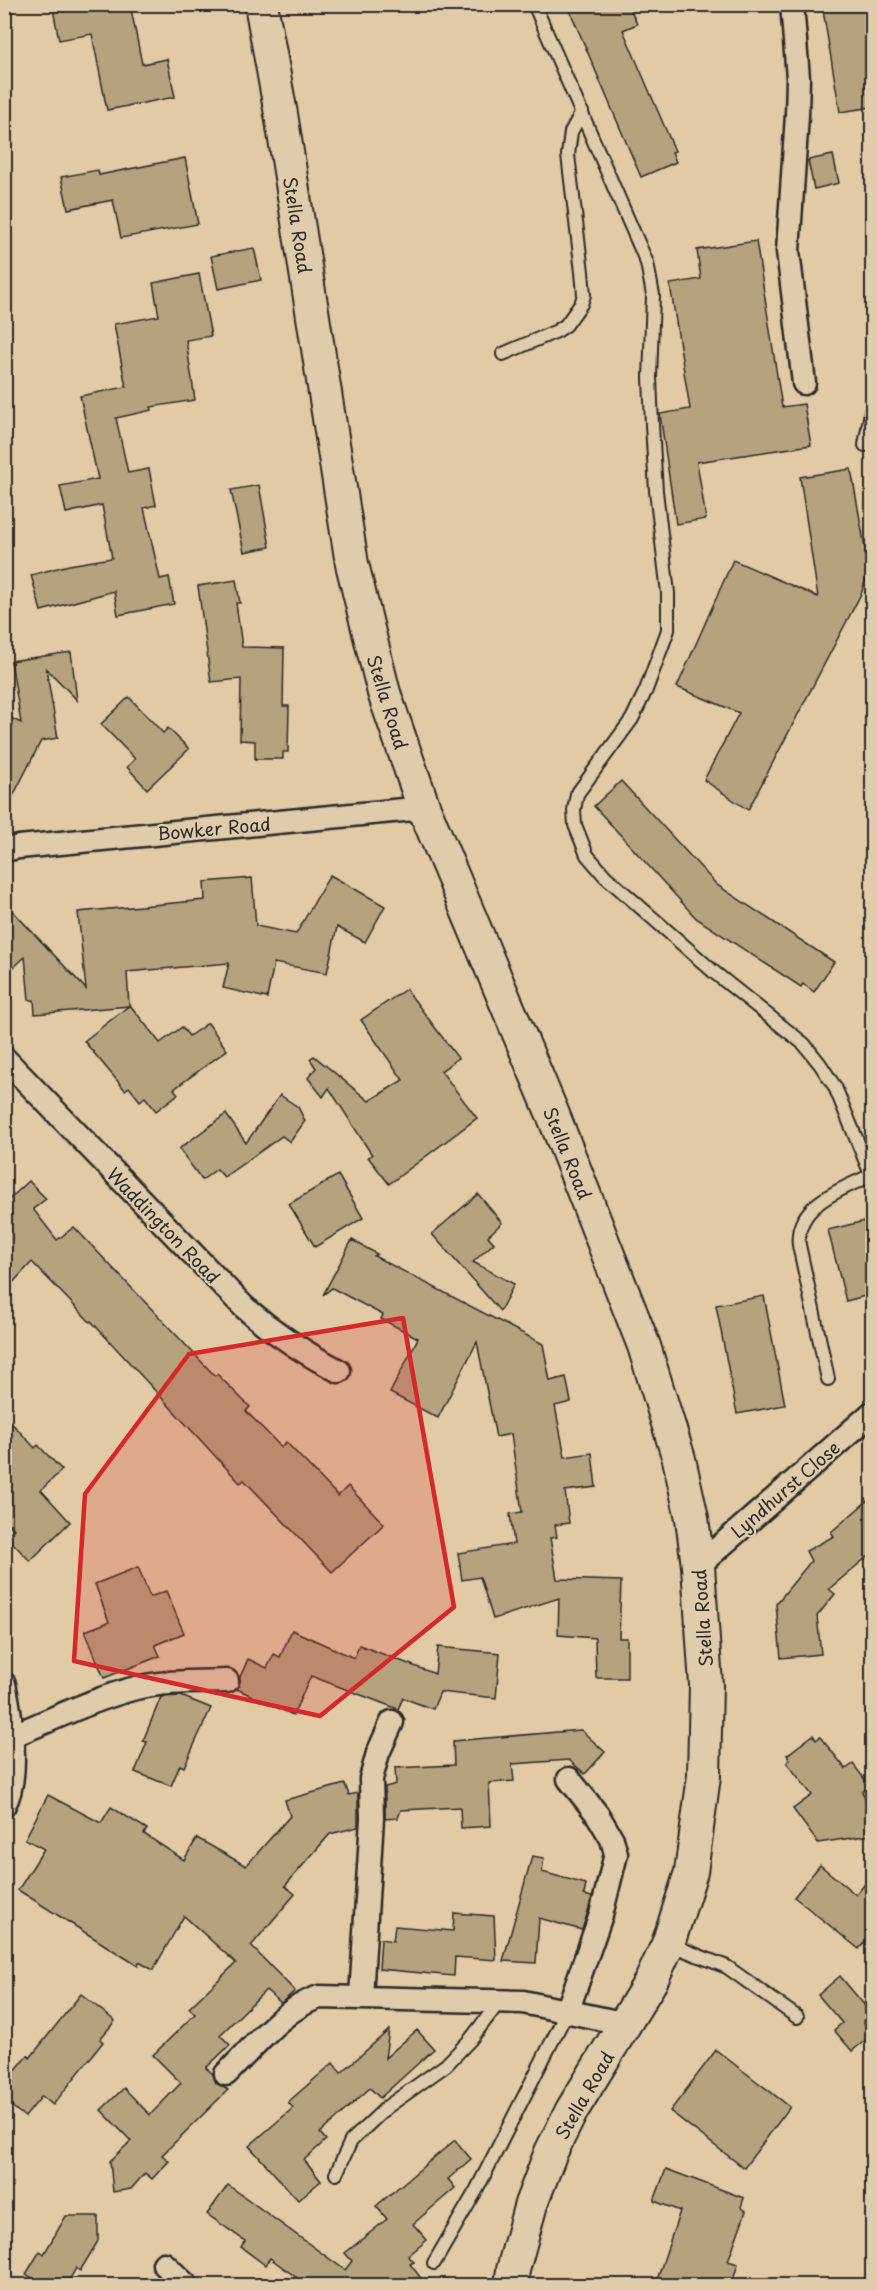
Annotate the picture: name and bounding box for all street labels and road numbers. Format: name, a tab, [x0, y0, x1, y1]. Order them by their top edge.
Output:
street label: Stella Road	[277, 175, 319, 275]
street label: Stella Road	[361, 651, 415, 753]
street label: Bowker Road	[156, 810, 272, 846]
street label: Stella Road	[537, 1103, 599, 1203]
street label: Waddington Road	[101, 1161, 227, 1289]
street label: Lyndhurst Close	[725, 1434, 845, 1544]
street label: Stella Road	[685, 1568, 719, 1668]
street label: Stella Road	[548, 2046, 620, 2144]

